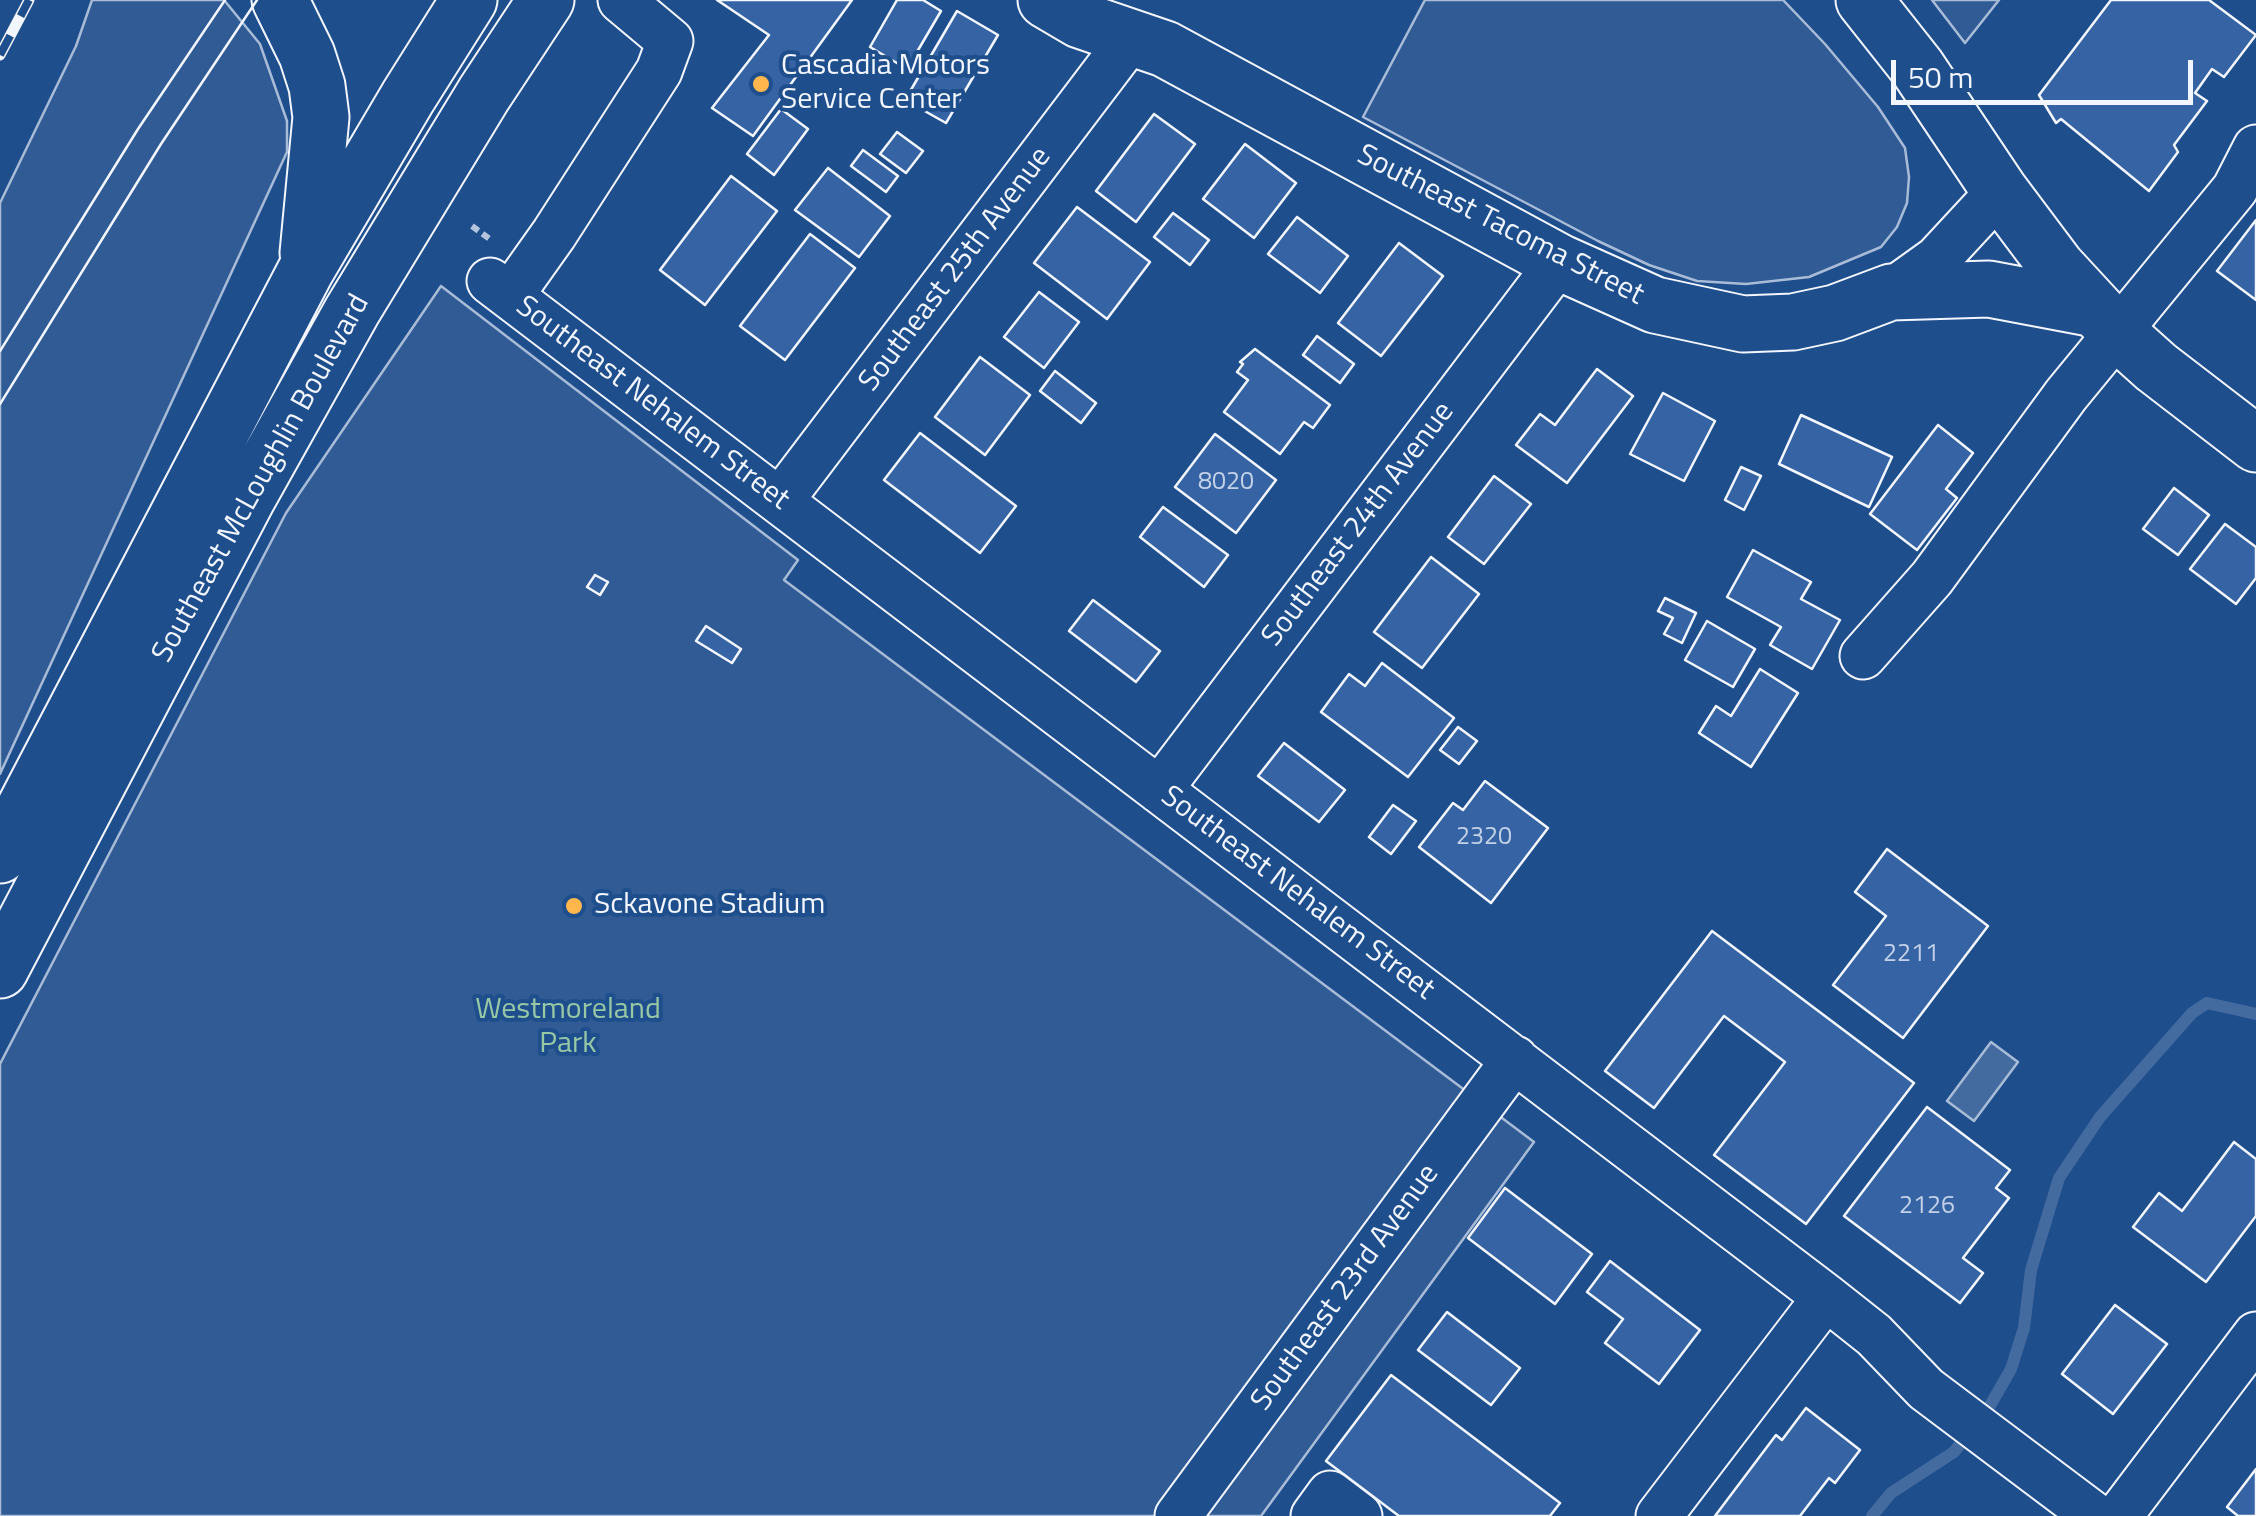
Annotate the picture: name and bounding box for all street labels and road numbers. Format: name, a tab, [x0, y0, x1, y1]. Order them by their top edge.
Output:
street label: Southeast Tacoma Street	[1351, 138, 1649, 314]
street label: Southeast 25th Avenue	[852, 141, 1060, 399]
street label: Southeast McLoughlin Boulevard	[146, 289, 378, 669]
street label: Southeast Nehalem Street	[508, 289, 796, 519]
street label: Southeast 24th Avenue	[1255, 396, 1463, 654]
street label: Southeast Nehalem Street	[1153, 779, 1441, 1009]
street label: Southeast 23rd Avenue	[1244, 1158, 1448, 1418]

